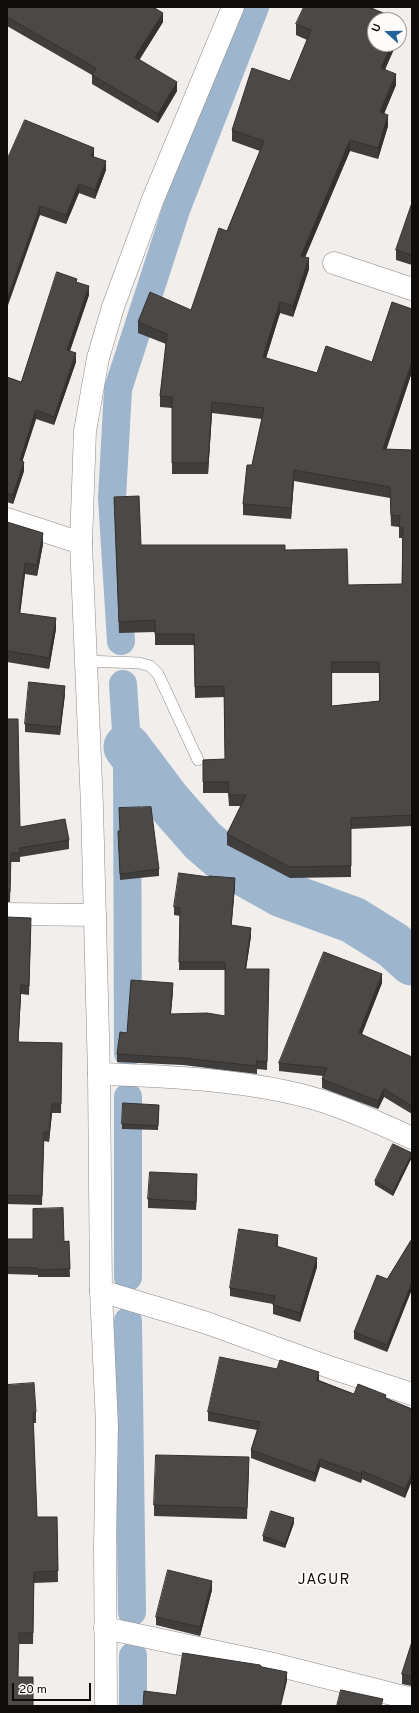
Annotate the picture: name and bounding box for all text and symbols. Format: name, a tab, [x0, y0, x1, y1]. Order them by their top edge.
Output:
north arrow	[367, 12, 407, 52]
text: U	[369, 22, 385, 34]
district label: JAGUR	[298, 1572, 350, 1590]
scale bar	[14, 1675, 93, 1701]
text: 20 m	[19, 1682, 47, 1698]

